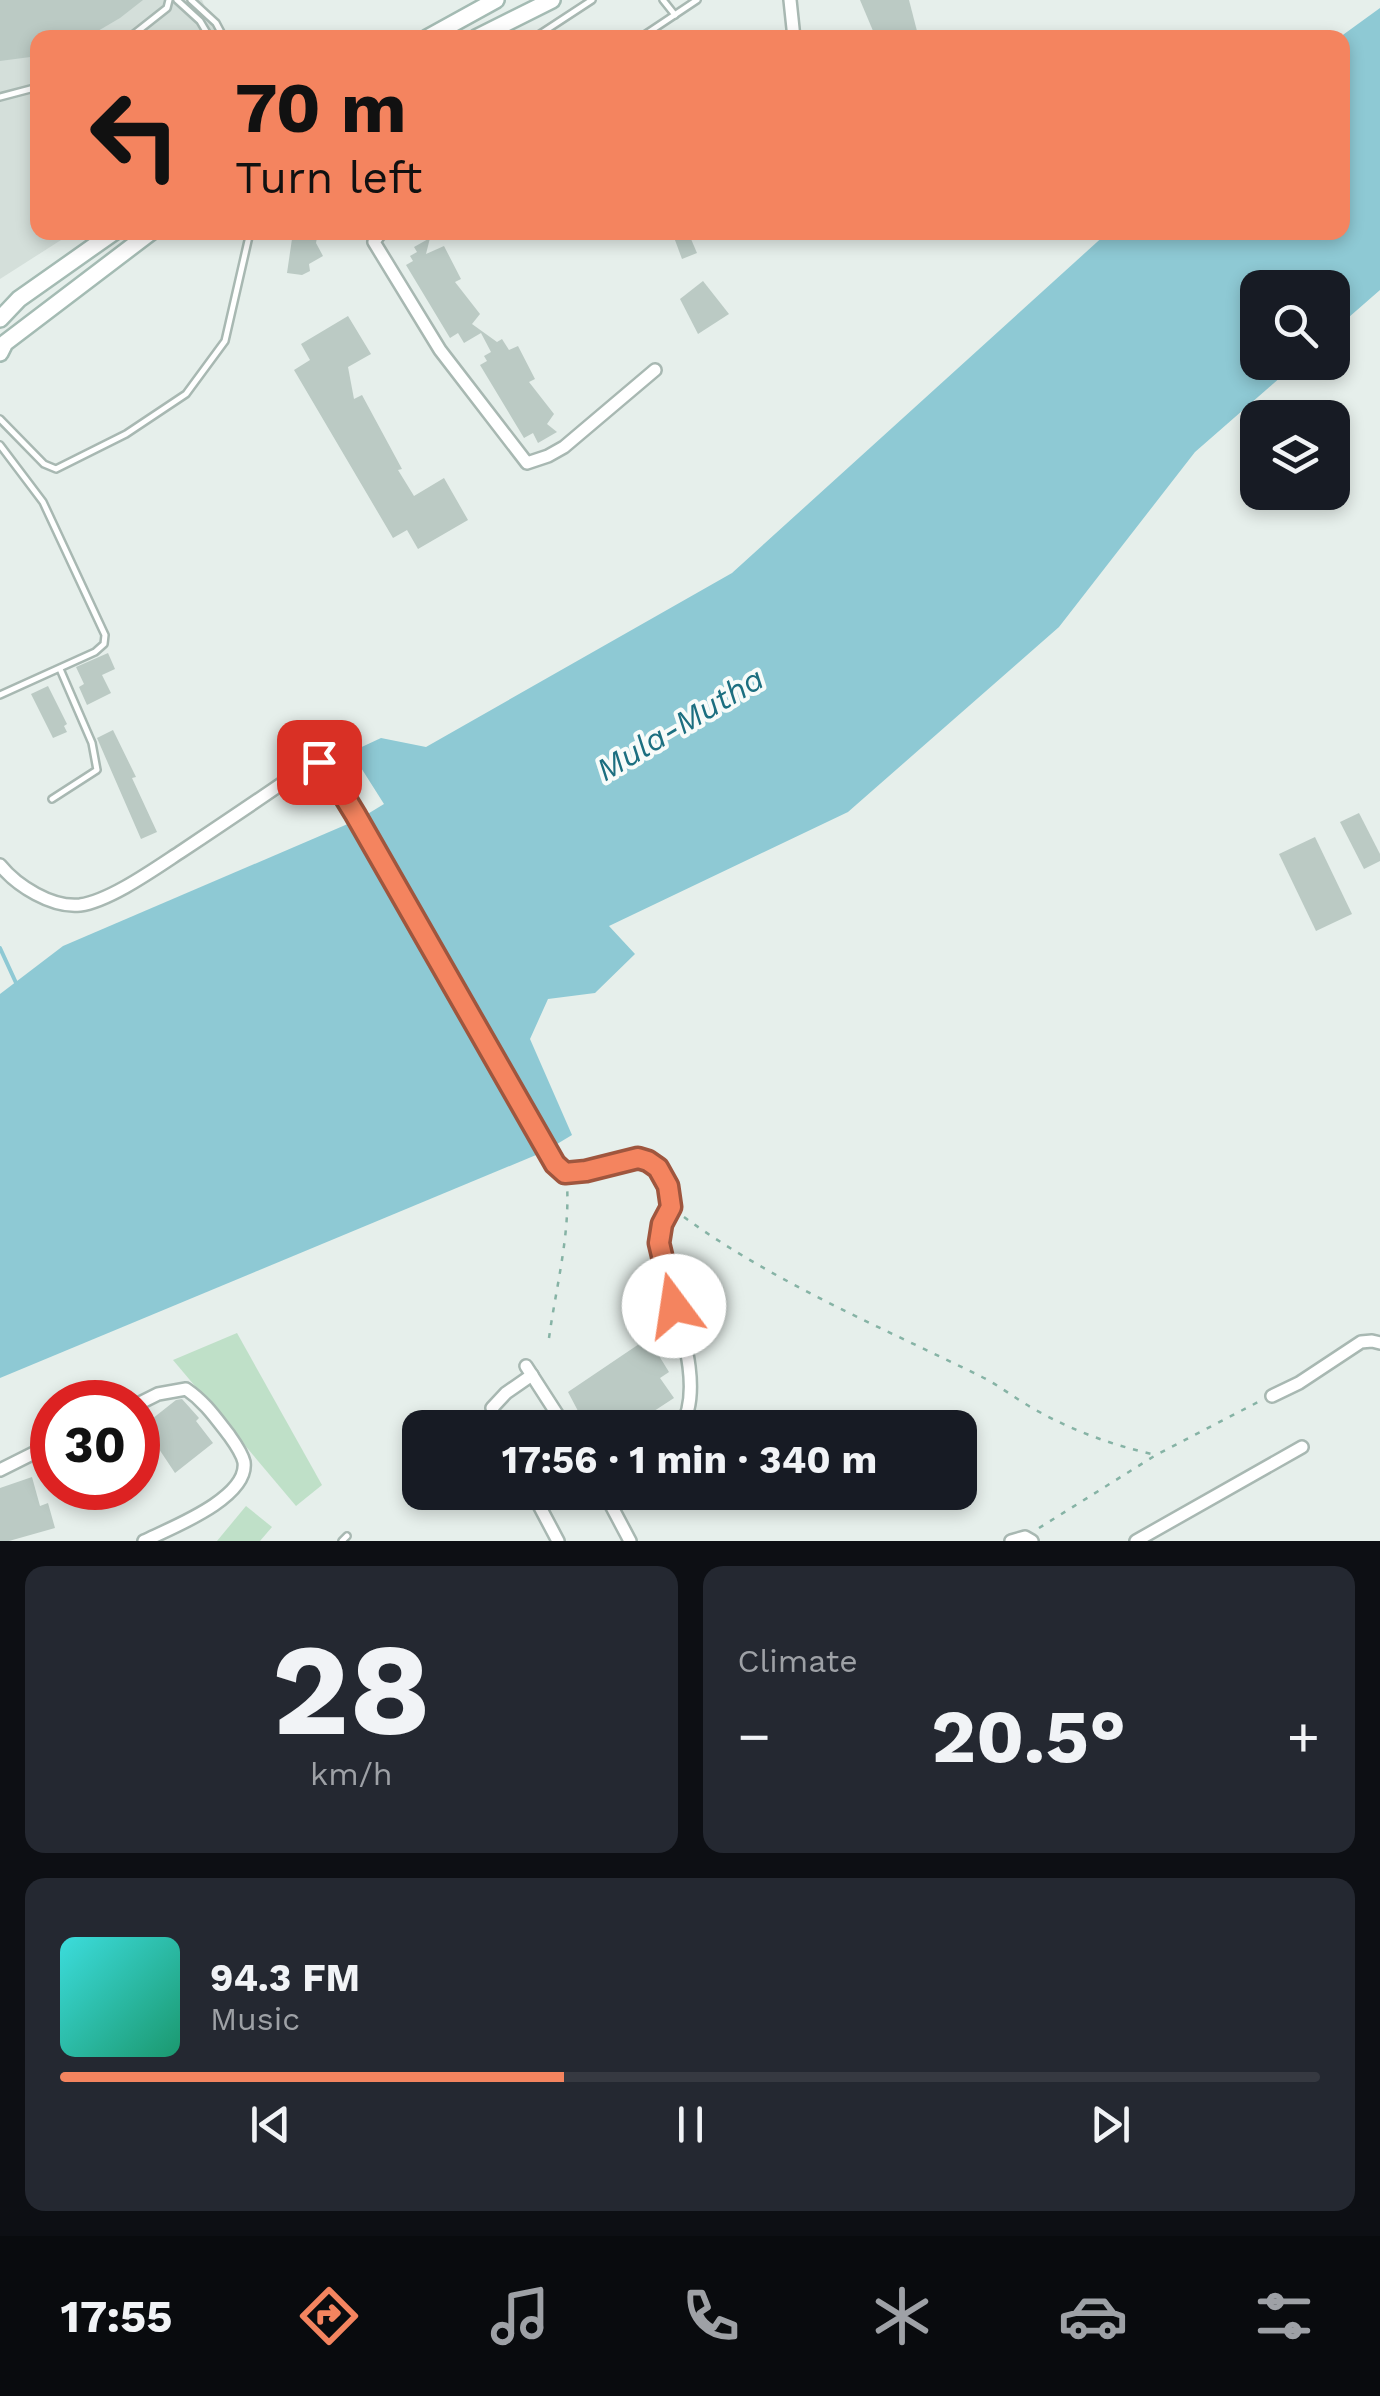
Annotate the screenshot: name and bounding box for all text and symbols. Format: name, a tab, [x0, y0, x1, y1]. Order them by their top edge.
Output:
text: 70 m	[235, 67, 407, 149]
icon: left	[70, 70, 200, 200]
text: Turn left	[235, 151, 422, 204]
map controls	[1240, 270, 1350, 510]
button: search	[1240, 270, 1350, 380]
button: layers	[1240, 400, 1350, 510]
water label: Mula-Mutha	[589, 659, 771, 789]
pin	[277, 720, 362, 805]
icon: arrive	[292, 735, 347, 790]
position arrow	[622, 1254, 726, 1358]
speed limit sign: 30	[30, 1380, 160, 1510]
text: 17:56 · 1 min · 340 m	[502, 1438, 877, 1482]
text: 28	[272, 1613, 431, 1766]
text: Climate	[738, 1642, 858, 1680]
text: 20.5°	[931, 1692, 1126, 1780]
text: −	[738, 1704, 771, 1768]
text: +	[1287, 1704, 1320, 1768]
text: km/h	[310, 1755, 392, 1793]
text: 94.3 FM	[210, 1956, 360, 2000]
text: Music	[210, 2000, 300, 2038]
icon: previous	[243, 2097, 298, 2152]
icon: pause	[663, 2097, 718, 2152]
icon: next	[1083, 2097, 1138, 2152]
icon: directions	[294, 2281, 364, 2351]
icon: music	[485, 2281, 555, 2351]
icon: phone	[676, 2281, 746, 2351]
icon: climate	[867, 2281, 937, 2351]
icon: car	[1058, 2281, 1128, 2351]
icon: filters	[1249, 2281, 1319, 2351]
text: 17:55	[61, 2290, 173, 2343]

